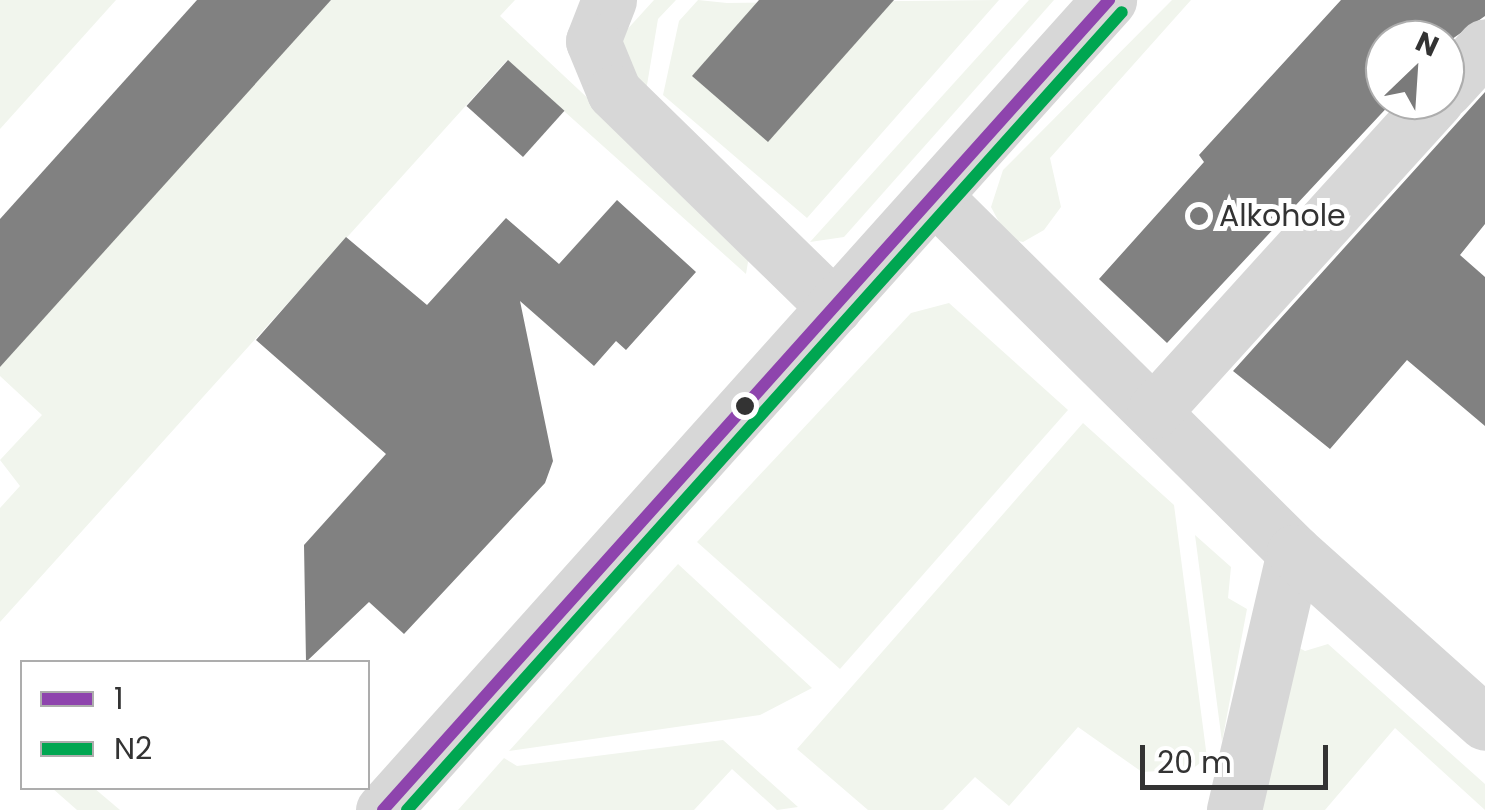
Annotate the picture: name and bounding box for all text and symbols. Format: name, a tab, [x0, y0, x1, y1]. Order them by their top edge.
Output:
north arrow	[1365, 20, 1465, 120]
text: N	[1409, 22, 1445, 66]
place label: Alkohole	[1219, 198, 1346, 234]
marker: Alkohole	[1188, 205, 1210, 227]
unlabelled marker	[735, 396, 755, 416]
legend	[20, 660, 370, 790]
text: 1	[114, 677, 124, 720]
scale bar	[1145, 725, 1332, 787]
text: N2	[114, 727, 152, 770]
text: 20 m	[1157, 741, 1232, 784]

